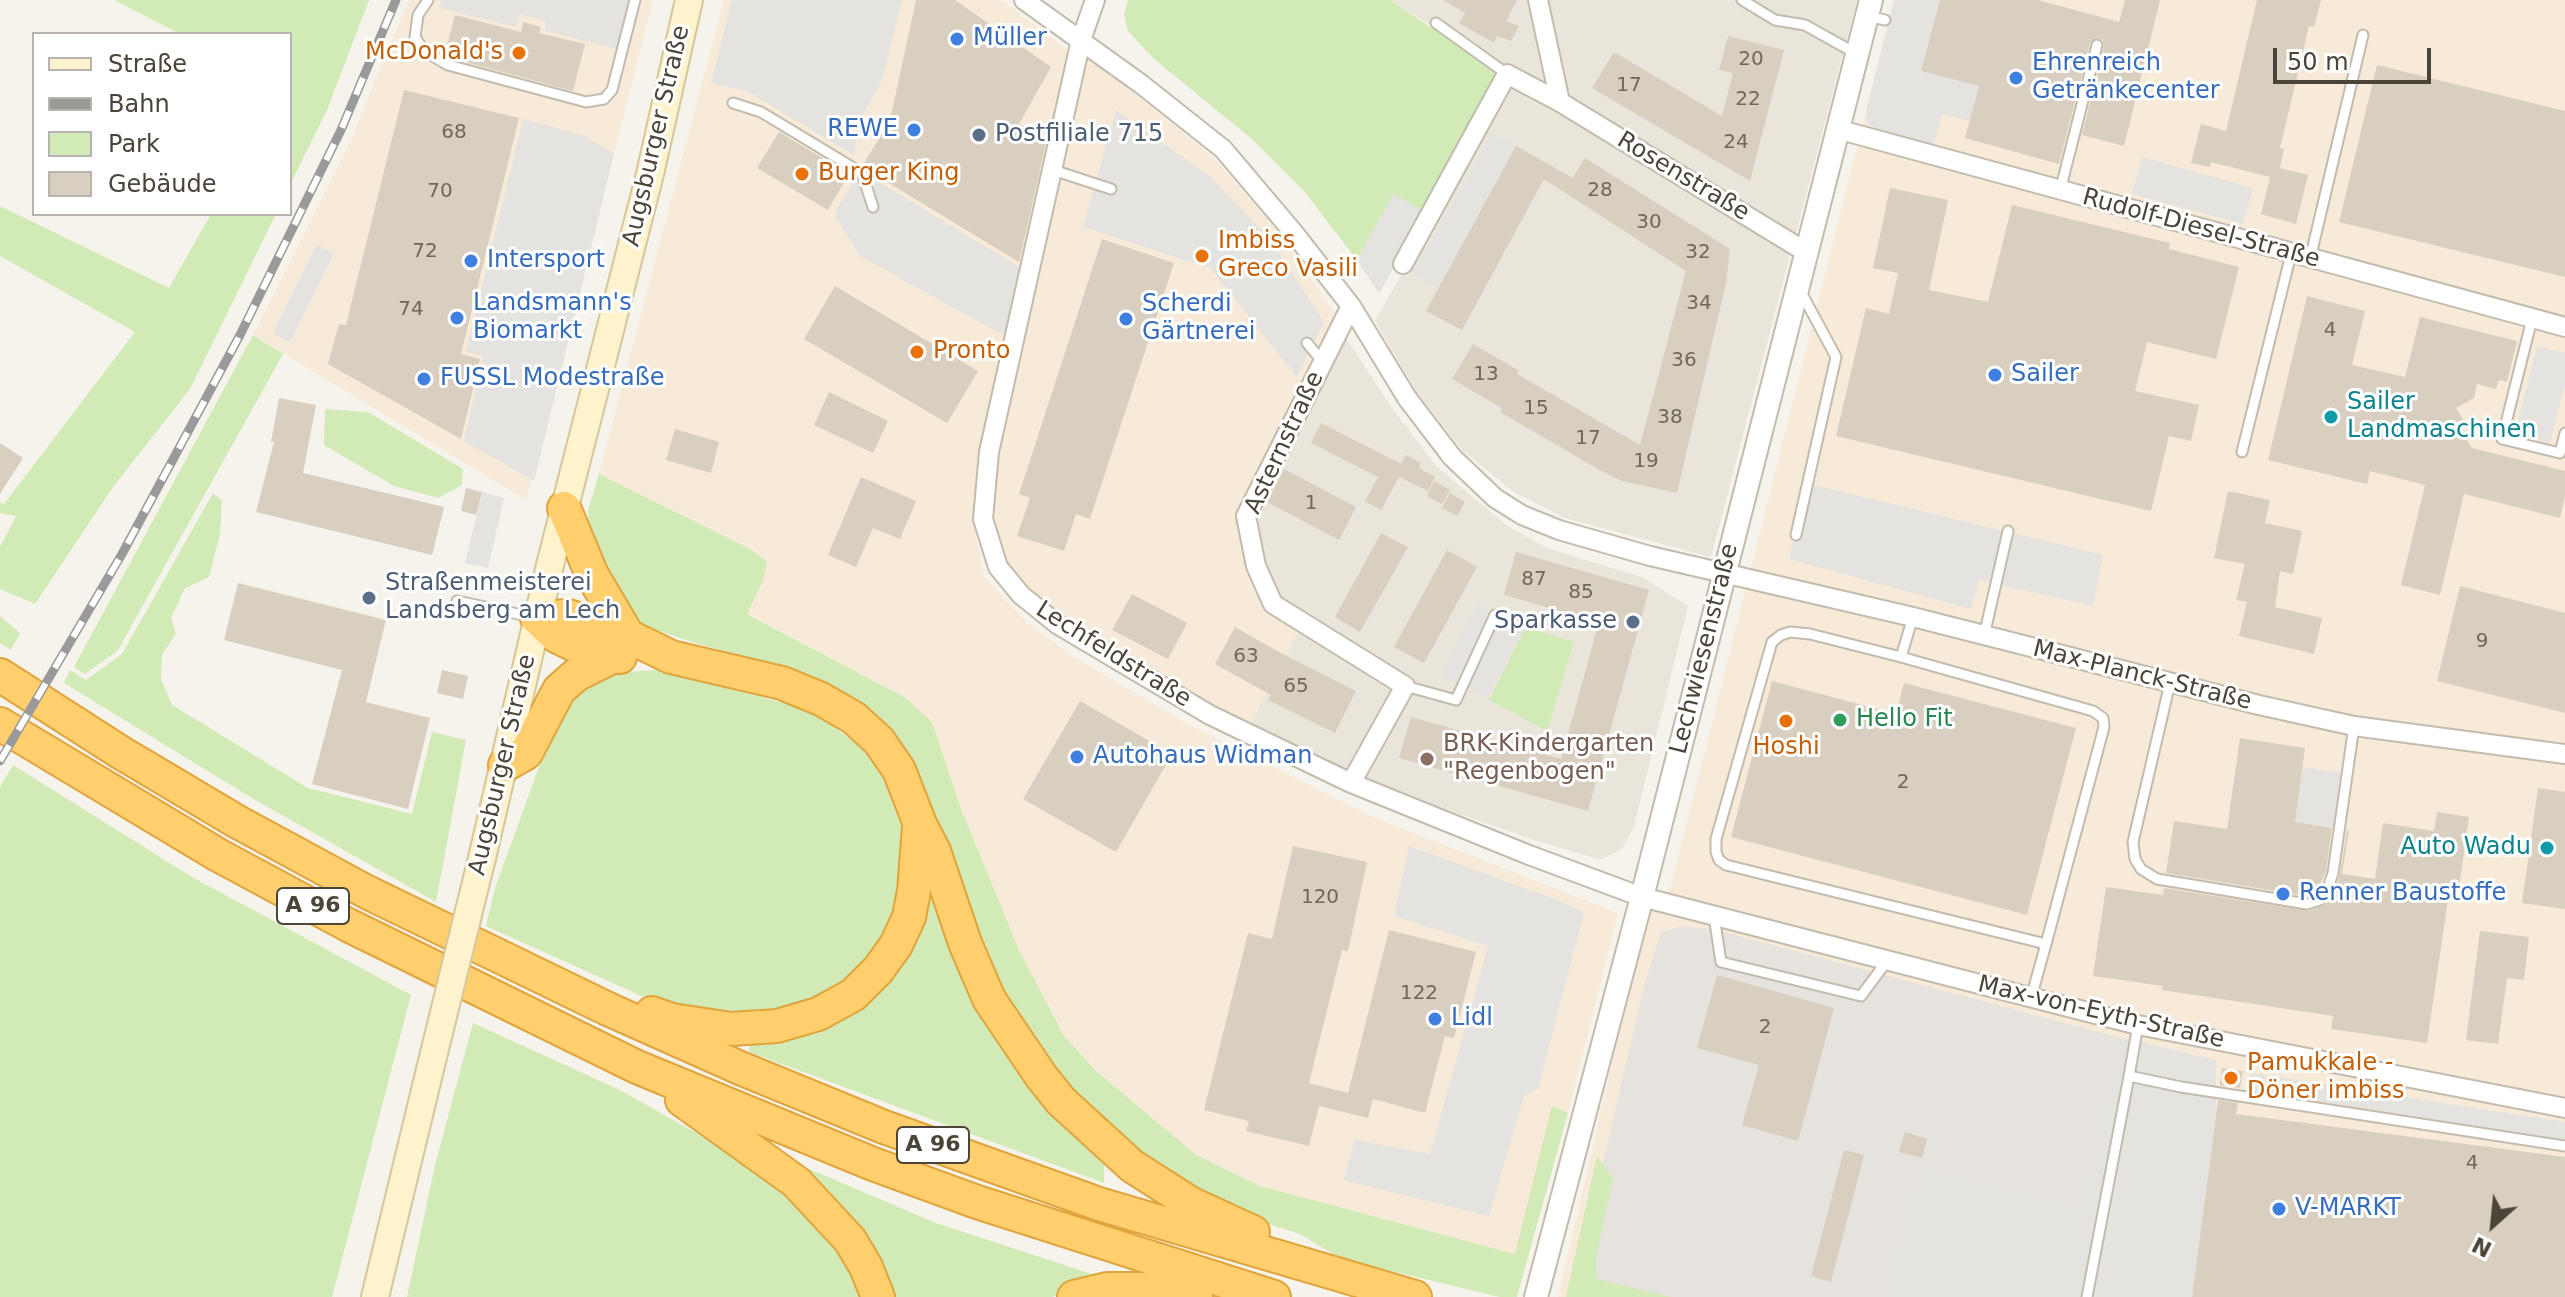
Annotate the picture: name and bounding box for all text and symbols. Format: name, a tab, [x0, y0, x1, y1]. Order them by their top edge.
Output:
street label: Augsburger Straße	[618, 23, 696, 249]
place label: Müller	[973, 25, 1047, 53]
marker: Müller	[948, 30, 966, 48]
legend	[32, 32, 292, 216]
scale bar	[2277, 32, 2435, 82]
place label: McDonald's	[365, 39, 503, 67]
marker: McDonald's	[510, 44, 528, 62]
house number: 20	[1738, 48, 1764, 72]
text: 50 m	[2287, 48, 2349, 76]
text: Straße	[108, 50, 187, 78]
place label: Ehrenreich Getränkecenter	[2032, 50, 2220, 106]
marker: Ehrenreich Getränkecenter	[2007, 69, 2025, 87]
house number: 17	[1616, 74, 1642, 98]
house number: 22	[1735, 88, 1761, 112]
text: Bahn	[108, 90, 170, 118]
place label: REWE	[827, 116, 898, 144]
house number: 68	[441, 121, 467, 145]
marker: REWE	[905, 121, 923, 139]
place label: Postfiliale 715	[995, 121, 1163, 149]
marker: Postfiliale 715	[970, 126, 988, 144]
street label: Rosenstraße	[1612, 126, 1754, 228]
text: Park	[108, 130, 160, 158]
house number: 24	[1723, 131, 1749, 155]
place label: Burger King	[818, 160, 959, 188]
marker: Burger King	[793, 165, 811, 183]
text: Gebäude	[108, 170, 217, 198]
house number: 28	[1587, 179, 1613, 203]
house number: 70	[427, 180, 453, 204]
street label: Rudolf-Diesel-Straße	[2079, 183, 2323, 275]
house number: 30	[1636, 211, 1662, 235]
place label: Imbiss Greco Vasili	[1218, 228, 1358, 284]
house number: 72	[412, 240, 438, 264]
house number: 32	[1685, 241, 1711, 265]
place label: Intersport	[487, 247, 605, 275]
marker: Imbiss Greco Vasili	[1193, 247, 1211, 265]
marker: Intersport	[462, 252, 480, 270]
place label: Landsmann's Biomarkt	[473, 290, 632, 346]
place label: Scherdi Gärtnerei	[1142, 291, 1255, 347]
house number: 34	[1686, 292, 1712, 316]
house number: 74	[398, 298, 424, 322]
marker: Landsmann's Biomarkt	[448, 309, 466, 327]
marker: Scherdi Gärtnerei	[1117, 310, 1135, 328]
house number: 4	[2324, 319, 2336, 343]
place label: Pronto	[933, 338, 1010, 366]
marker: Pronto	[908, 343, 926, 361]
house number: 36	[1671, 349, 1697, 373]
place label: Sailer	[2011, 361, 2079, 389]
house number: 13	[1473, 363, 1499, 387]
place label: FUSSL Modestraße	[440, 365, 665, 393]
marker: Sailer	[1986, 366, 2004, 384]
street label: Asternstraße	[1239, 367, 1331, 519]
marker: FUSSL Modestraße	[415, 370, 433, 388]
place label: Sailer Landmaschinen	[2347, 389, 2536, 445]
house number: 15	[1523, 397, 1549, 421]
house number: 38	[1657, 406, 1683, 430]
marker: Sailer Landmaschinen	[2322, 408, 2340, 426]
house number: 17	[1575, 427, 1601, 451]
house number: 19	[1633, 450, 1659, 474]
house number: 1	[1305, 492, 1317, 516]
street label: Lechwiesenstraße	[1665, 541, 1745, 757]
house number: 87	[1521, 568, 1547, 592]
place label: Straßenmeisterei Landsberg am Lech	[385, 570, 620, 626]
house number: 85	[1568, 581, 1594, 605]
marker: Straßenmeisterei Landsberg am Lech	[360, 589, 378, 607]
street label: Lechfeldstraße	[1030, 596, 1196, 714]
place label: Sparkasse	[1494, 608, 1617, 636]
marker: Sparkasse	[1624, 613, 1642, 631]
house number: 9	[2476, 630, 2488, 654]
street label: Max-Planck-Straße	[2030, 635, 2254, 717]
house number: 63	[1233, 645, 1259, 669]
street label: Augsburger Straße	[464, 652, 542, 878]
house number: 65	[1283, 675, 1309, 699]
place label: Hello Fit	[1856, 706, 1953, 734]
marker: Hello Fit	[1831, 711, 1849, 729]
marker: Hoshi	[1777, 712, 1795, 730]
place label: BRK-Kindergarten "Regenbogen"	[1443, 731, 1654, 787]
place label: Hoshi	[1752, 734, 1820, 762]
place label: Autohaus Widman	[1093, 743, 1312, 771]
marker: Autohaus Widman	[1068, 748, 1086, 766]
marker: BRK-Kindergarten "Regenbogen"	[1418, 750, 1436, 768]
house number: 2	[1897, 771, 1909, 795]
place label: Auto Wadu	[2400, 834, 2531, 862]
marker: Auto Wadu	[2538, 839, 2556, 857]
place label: Renner Baustoffe	[2299, 880, 2506, 908]
marker: Renner Baustoffe	[2274, 885, 2292, 903]
house number: 120	[1301, 886, 1339, 910]
road number: A 96	[277, 888, 349, 924]
street label: Max-von-Eyth-Straße	[1975, 971, 2227, 1055]
house number: 122	[1400, 982, 1438, 1006]
place label: Lidl	[1451, 1005, 1493, 1033]
marker: Lidl	[1426, 1010, 1444, 1028]
house number: 2	[1759, 1016, 1771, 1040]
place label: Pamukkale - Döner imbiss	[2247, 1050, 2405, 1106]
marker: Pamukkale - Döner imbiss	[2222, 1069, 2240, 1087]
road number: A 96	[897, 1127, 969, 1163]
house number: 4	[2466, 1152, 2478, 1176]
north arrow	[2453, 1185, 2533, 1265]
place label: V-MARKT	[2295, 1195, 2401, 1223]
marker: V-MARKT	[2270, 1200, 2288, 1218]
text: N	[2468, 1232, 2496, 1262]

